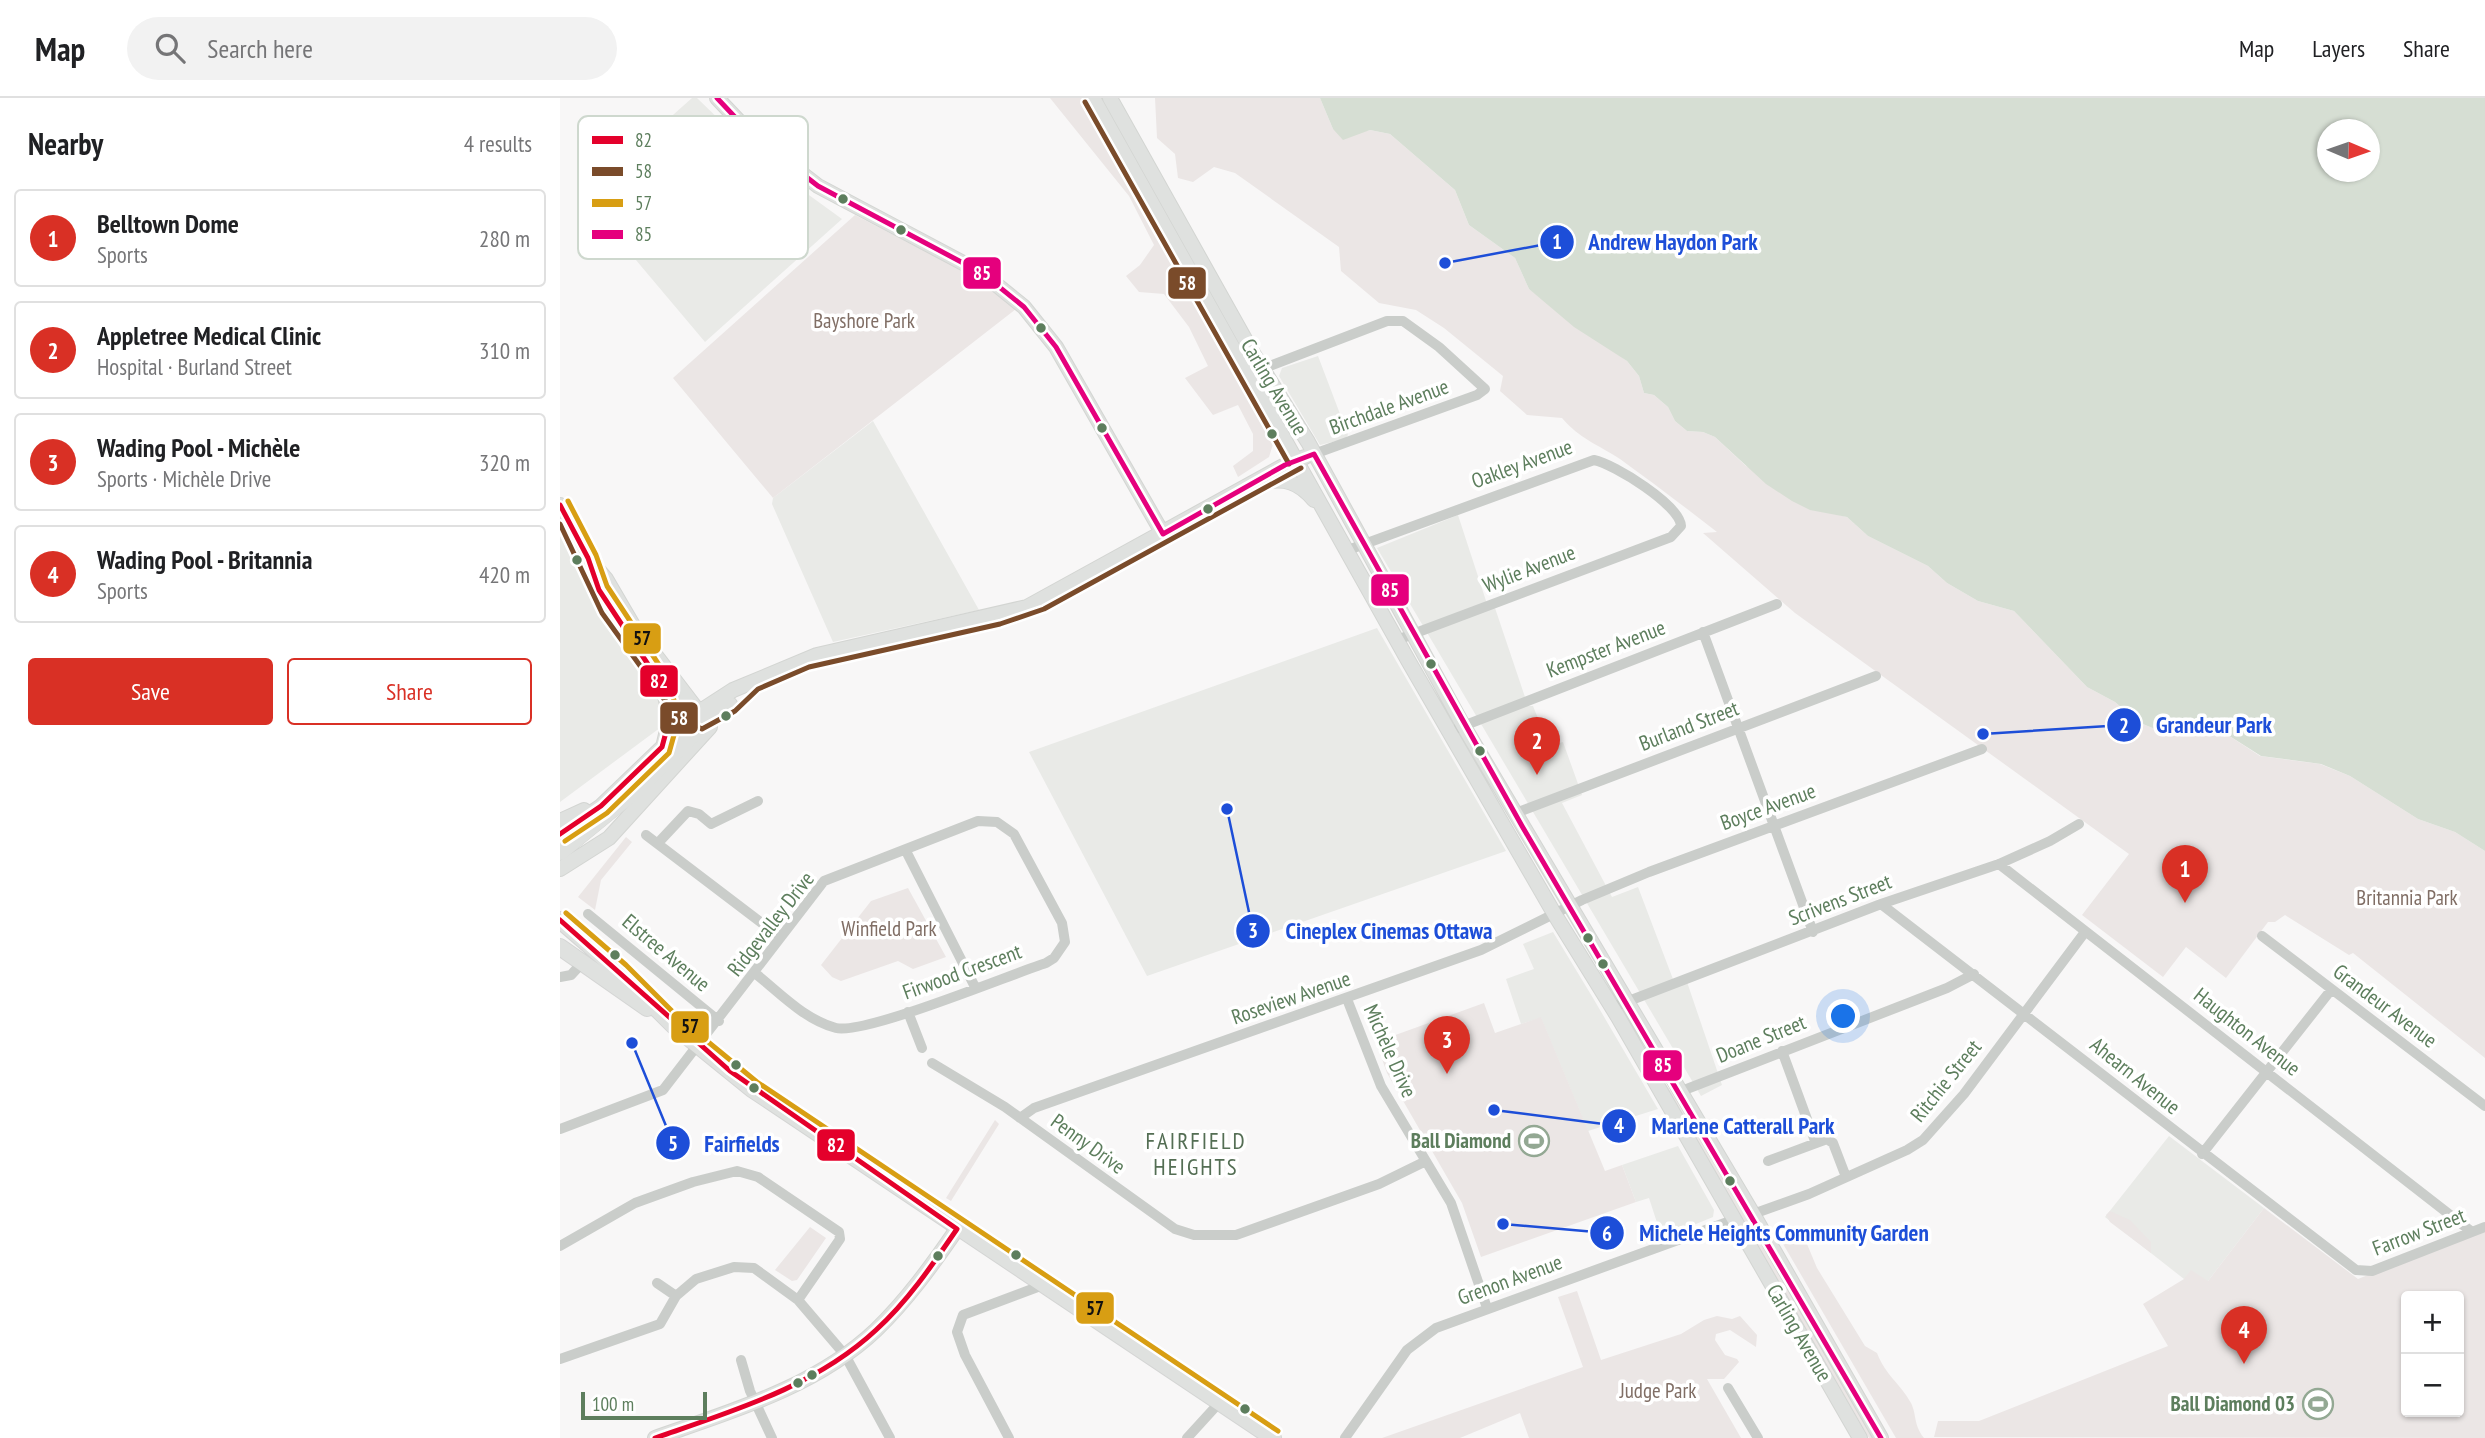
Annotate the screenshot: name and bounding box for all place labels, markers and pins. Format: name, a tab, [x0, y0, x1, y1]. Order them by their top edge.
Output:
unlabelled marker	[836, 192, 850, 206]
callout: Andrew Haydon Park	[1539, 220, 1772, 264]
unlabelled marker	[894, 223, 908, 237]
unlabelled marker	[1034, 321, 1048, 335]
unlabelled marker	[1095, 421, 1109, 435]
unlabelled marker	[1265, 427, 1279, 441]
unlabelled marker	[1201, 502, 1215, 516]
unlabelled marker	[570, 553, 584, 567]
unlabelled marker	[1424, 657, 1438, 671]
callout: Grandeur Park	[2107, 703, 2286, 747]
unlabelled marker	[719, 709, 733, 723]
pin: 2	[1514, 717, 1560, 775]
unlabelled marker	[1473, 744, 1487, 758]
pin: 1	[2162, 845, 2208, 903]
callout: Cineplex Cinemas Ottawa	[1236, 909, 1507, 953]
unlabelled marker	[1581, 931, 1595, 945]
unlabelled marker	[608, 948, 622, 962]
unlabelled marker	[1596, 957, 1610, 971]
pin: 3	[1424, 1016, 1470, 1074]
unlabelled marker	[729, 1058, 743, 1072]
unlabelled marker	[747, 1081, 761, 1095]
callout: Marlene Catterall Park	[1602, 1104, 1848, 1148]
callout: Fairfields	[656, 1121, 794, 1165]
sports icon: Ball Diamond	[1517, 1124, 1551, 1158]
place label: Ball Diamond	[1411, 1127, 1511, 1154]
unlabelled marker	[1723, 1174, 1737, 1188]
callout: Michele Heights Community Garden	[1589, 1211, 1943, 1255]
unlabelled marker	[1009, 1248, 1023, 1262]
unlabelled marker	[931, 1249, 945, 1263]
pin: 4	[2221, 1306, 2267, 1364]
unlabelled marker	[805, 1368, 819, 1382]
unlabelled marker	[791, 1376, 805, 1390]
sports icon: Ball Diamond 03	[2301, 1387, 2335, 1421]
place label: Ball Diamond 03	[2170, 1390, 2295, 1417]
unlabelled marker	[1238, 1402, 1252, 1416]

